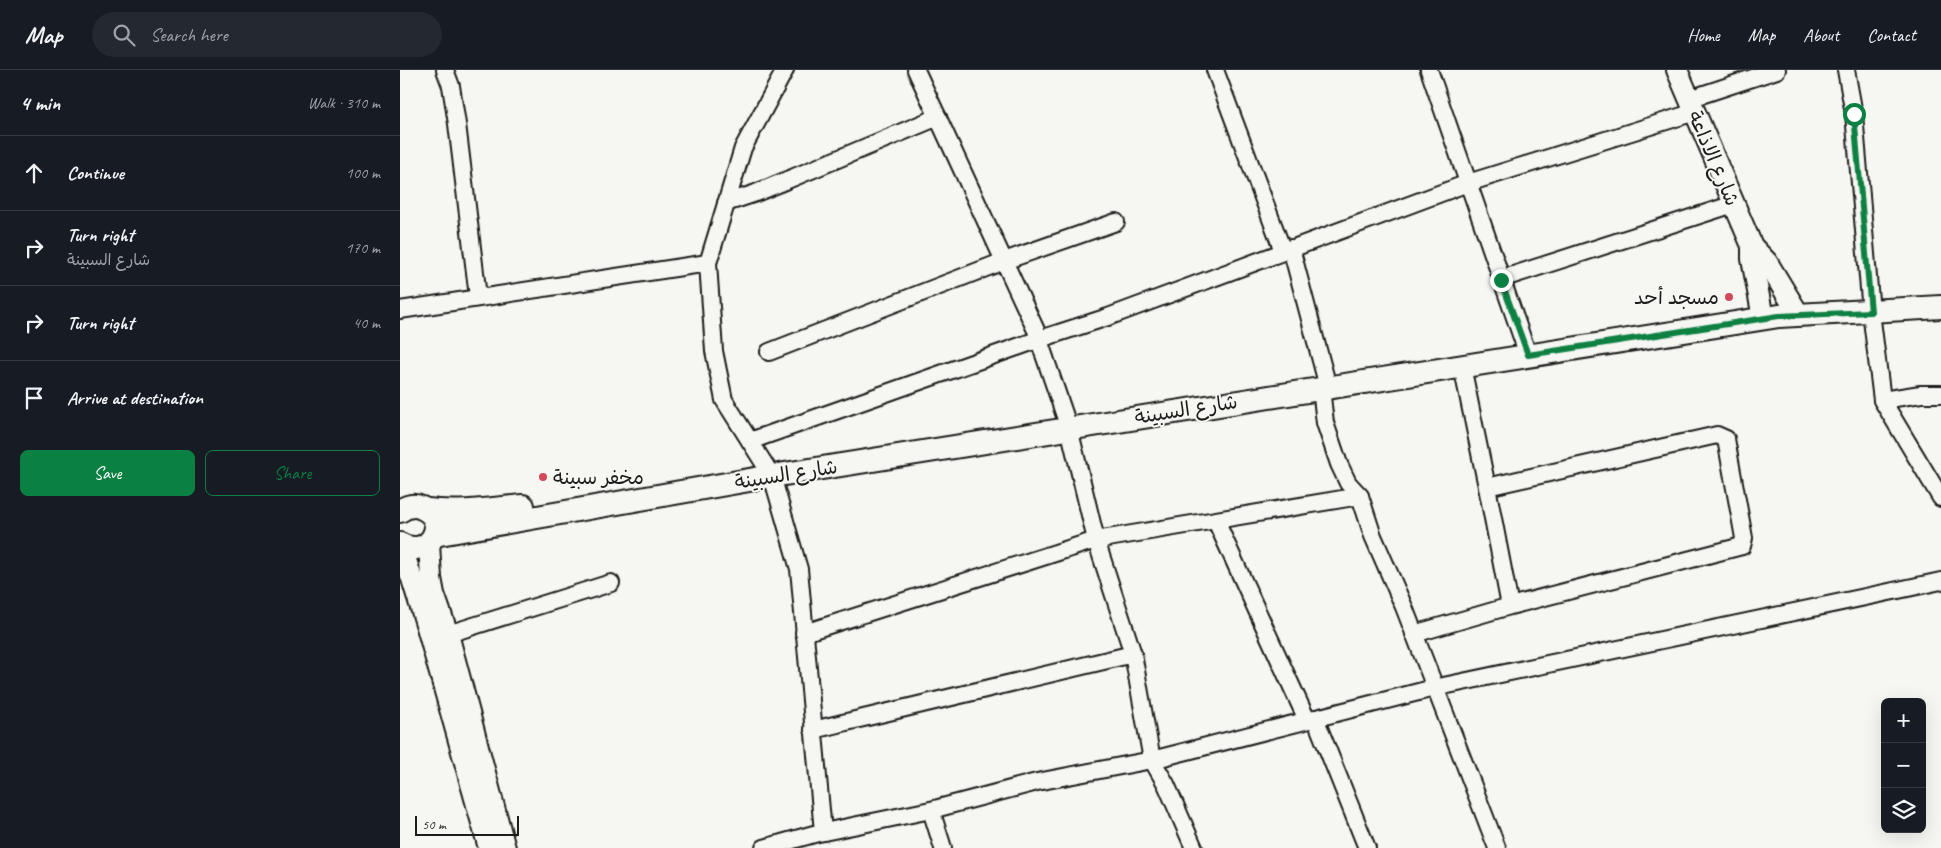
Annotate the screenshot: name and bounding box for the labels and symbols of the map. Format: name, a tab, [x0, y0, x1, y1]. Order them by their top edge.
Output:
route start	[1843, 103, 1866, 126]
street label: شارع الاذاعة	[1681, 107, 1745, 210]
route end	[1490, 269, 1513, 292]
place label: مسجد أحد	[1634, 285, 1719, 310]
marker: مسجد أحد	[1723, 291, 1735, 303]
street label: شارع السبينة	[1133, 389, 1239, 431]
street label: شارع السبينة	[733, 454, 839, 496]
place label: مخفر سبينة	[553, 465, 644, 490]
marker: مخفر سبينة	[537, 471, 549, 483]
scale bar	[415, 813, 519, 836]

